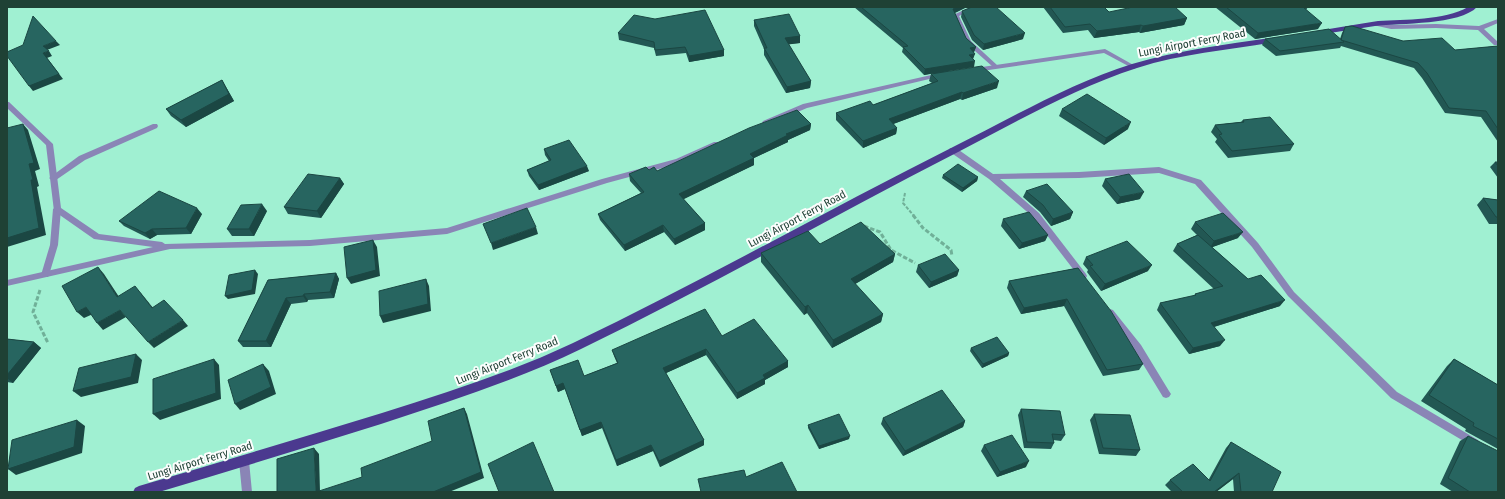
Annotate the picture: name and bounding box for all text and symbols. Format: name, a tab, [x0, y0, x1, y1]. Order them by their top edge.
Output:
street label: Lungi Airport Ferry Road	[1137, 26, 1247, 60]
street label: Lungi Airport Ferry Road	[746, 188, 848, 250]
street label: Lungi Airport Ferry Road	[454, 335, 560, 387]
street label: Lungi Airport Ferry Road	[146, 439, 254, 483]

